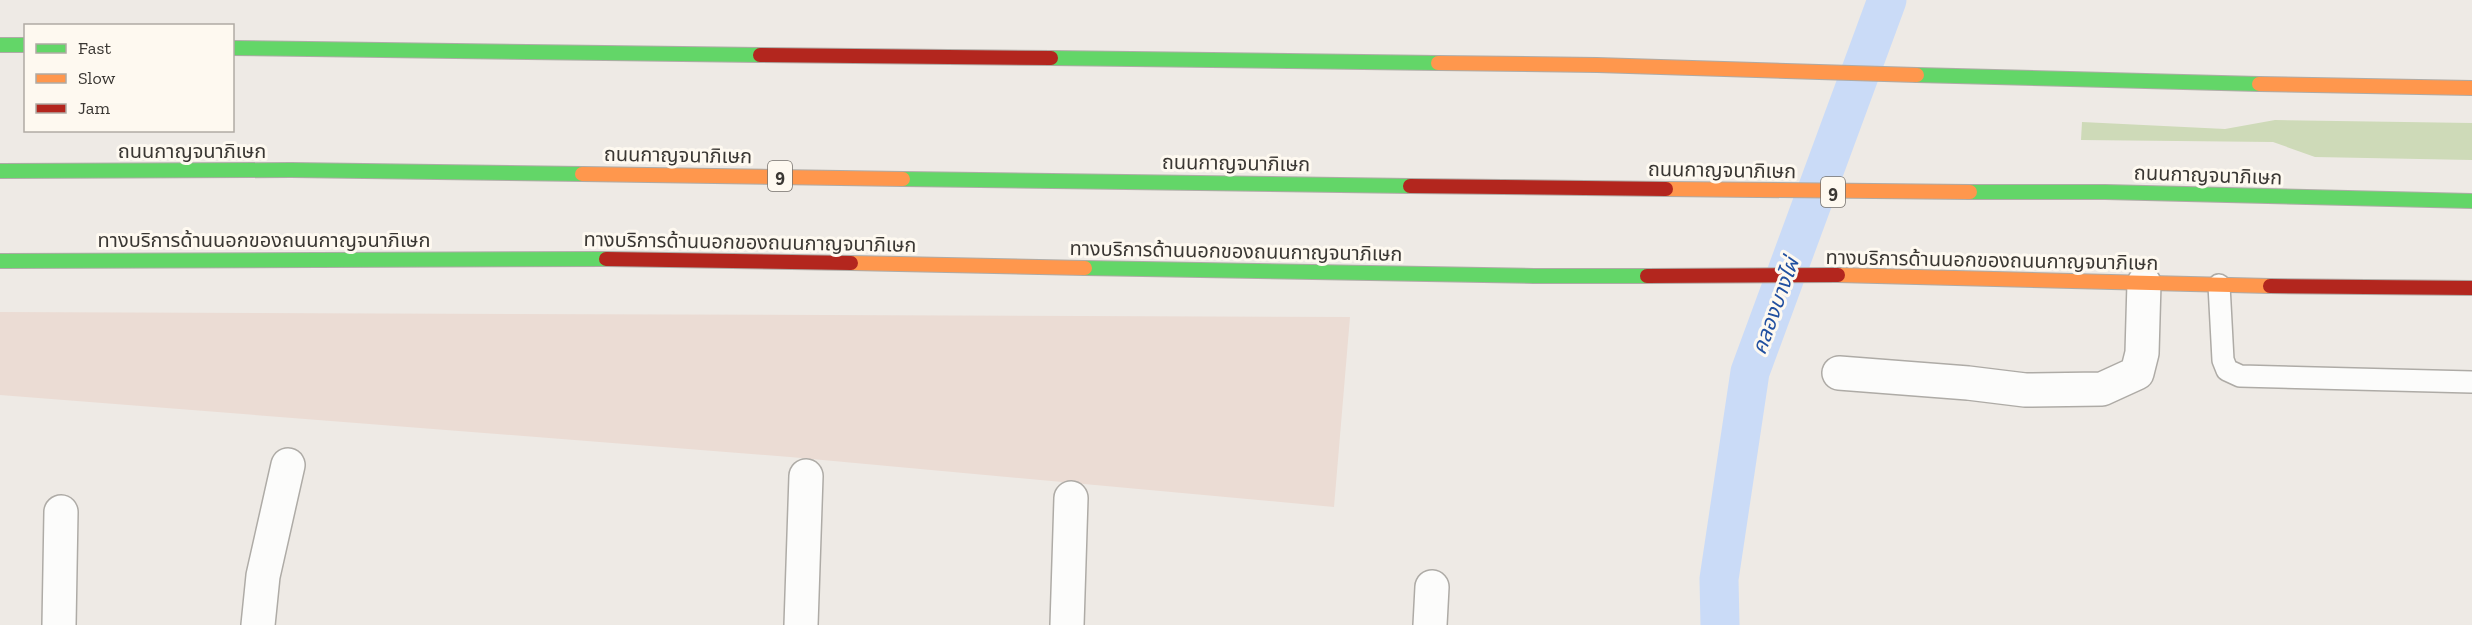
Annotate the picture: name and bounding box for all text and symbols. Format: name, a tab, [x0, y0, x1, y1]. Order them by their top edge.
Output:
legend	[24, 24, 234, 132]
text: Fast	[78, 37, 111, 59]
text: Slow	[78, 67, 115, 89]
text: Jam	[78, 97, 110, 119]
street label: ถนนกาญจนาภิเษก	[118, 139, 266, 163]
street label: ถนนกาญจนาภิเษก	[604, 142, 752, 168]
street label: ถนนกาญจนาภิเษก	[1162, 150, 1310, 176]
street label: ถนนกาญจนาภิเษก	[1648, 157, 1796, 183]
street label: ถนนกาญจนาภิเษก	[2133, 160, 2283, 190]
road number: 9	[768, 161, 792, 191]
road number: 9	[1821, 177, 1845, 207]
street label: ทางบริการด้านนอกของถนนกาญจนาภิเษก	[583, 227, 917, 257]
street label: ทางบริการด้านนอกของถนนกาญจนาภิเษก	[98, 228, 430, 252]
street label: ทางบริการด้านนอกของถนนกาญจนาภิเษก	[1069, 236, 1403, 266]
street label: ทางบริการด้านนอกของถนนกาญจนาภิเษก	[1825, 245, 2159, 275]
water label: คลองบางไผ่	[1746, 252, 1805, 358]

